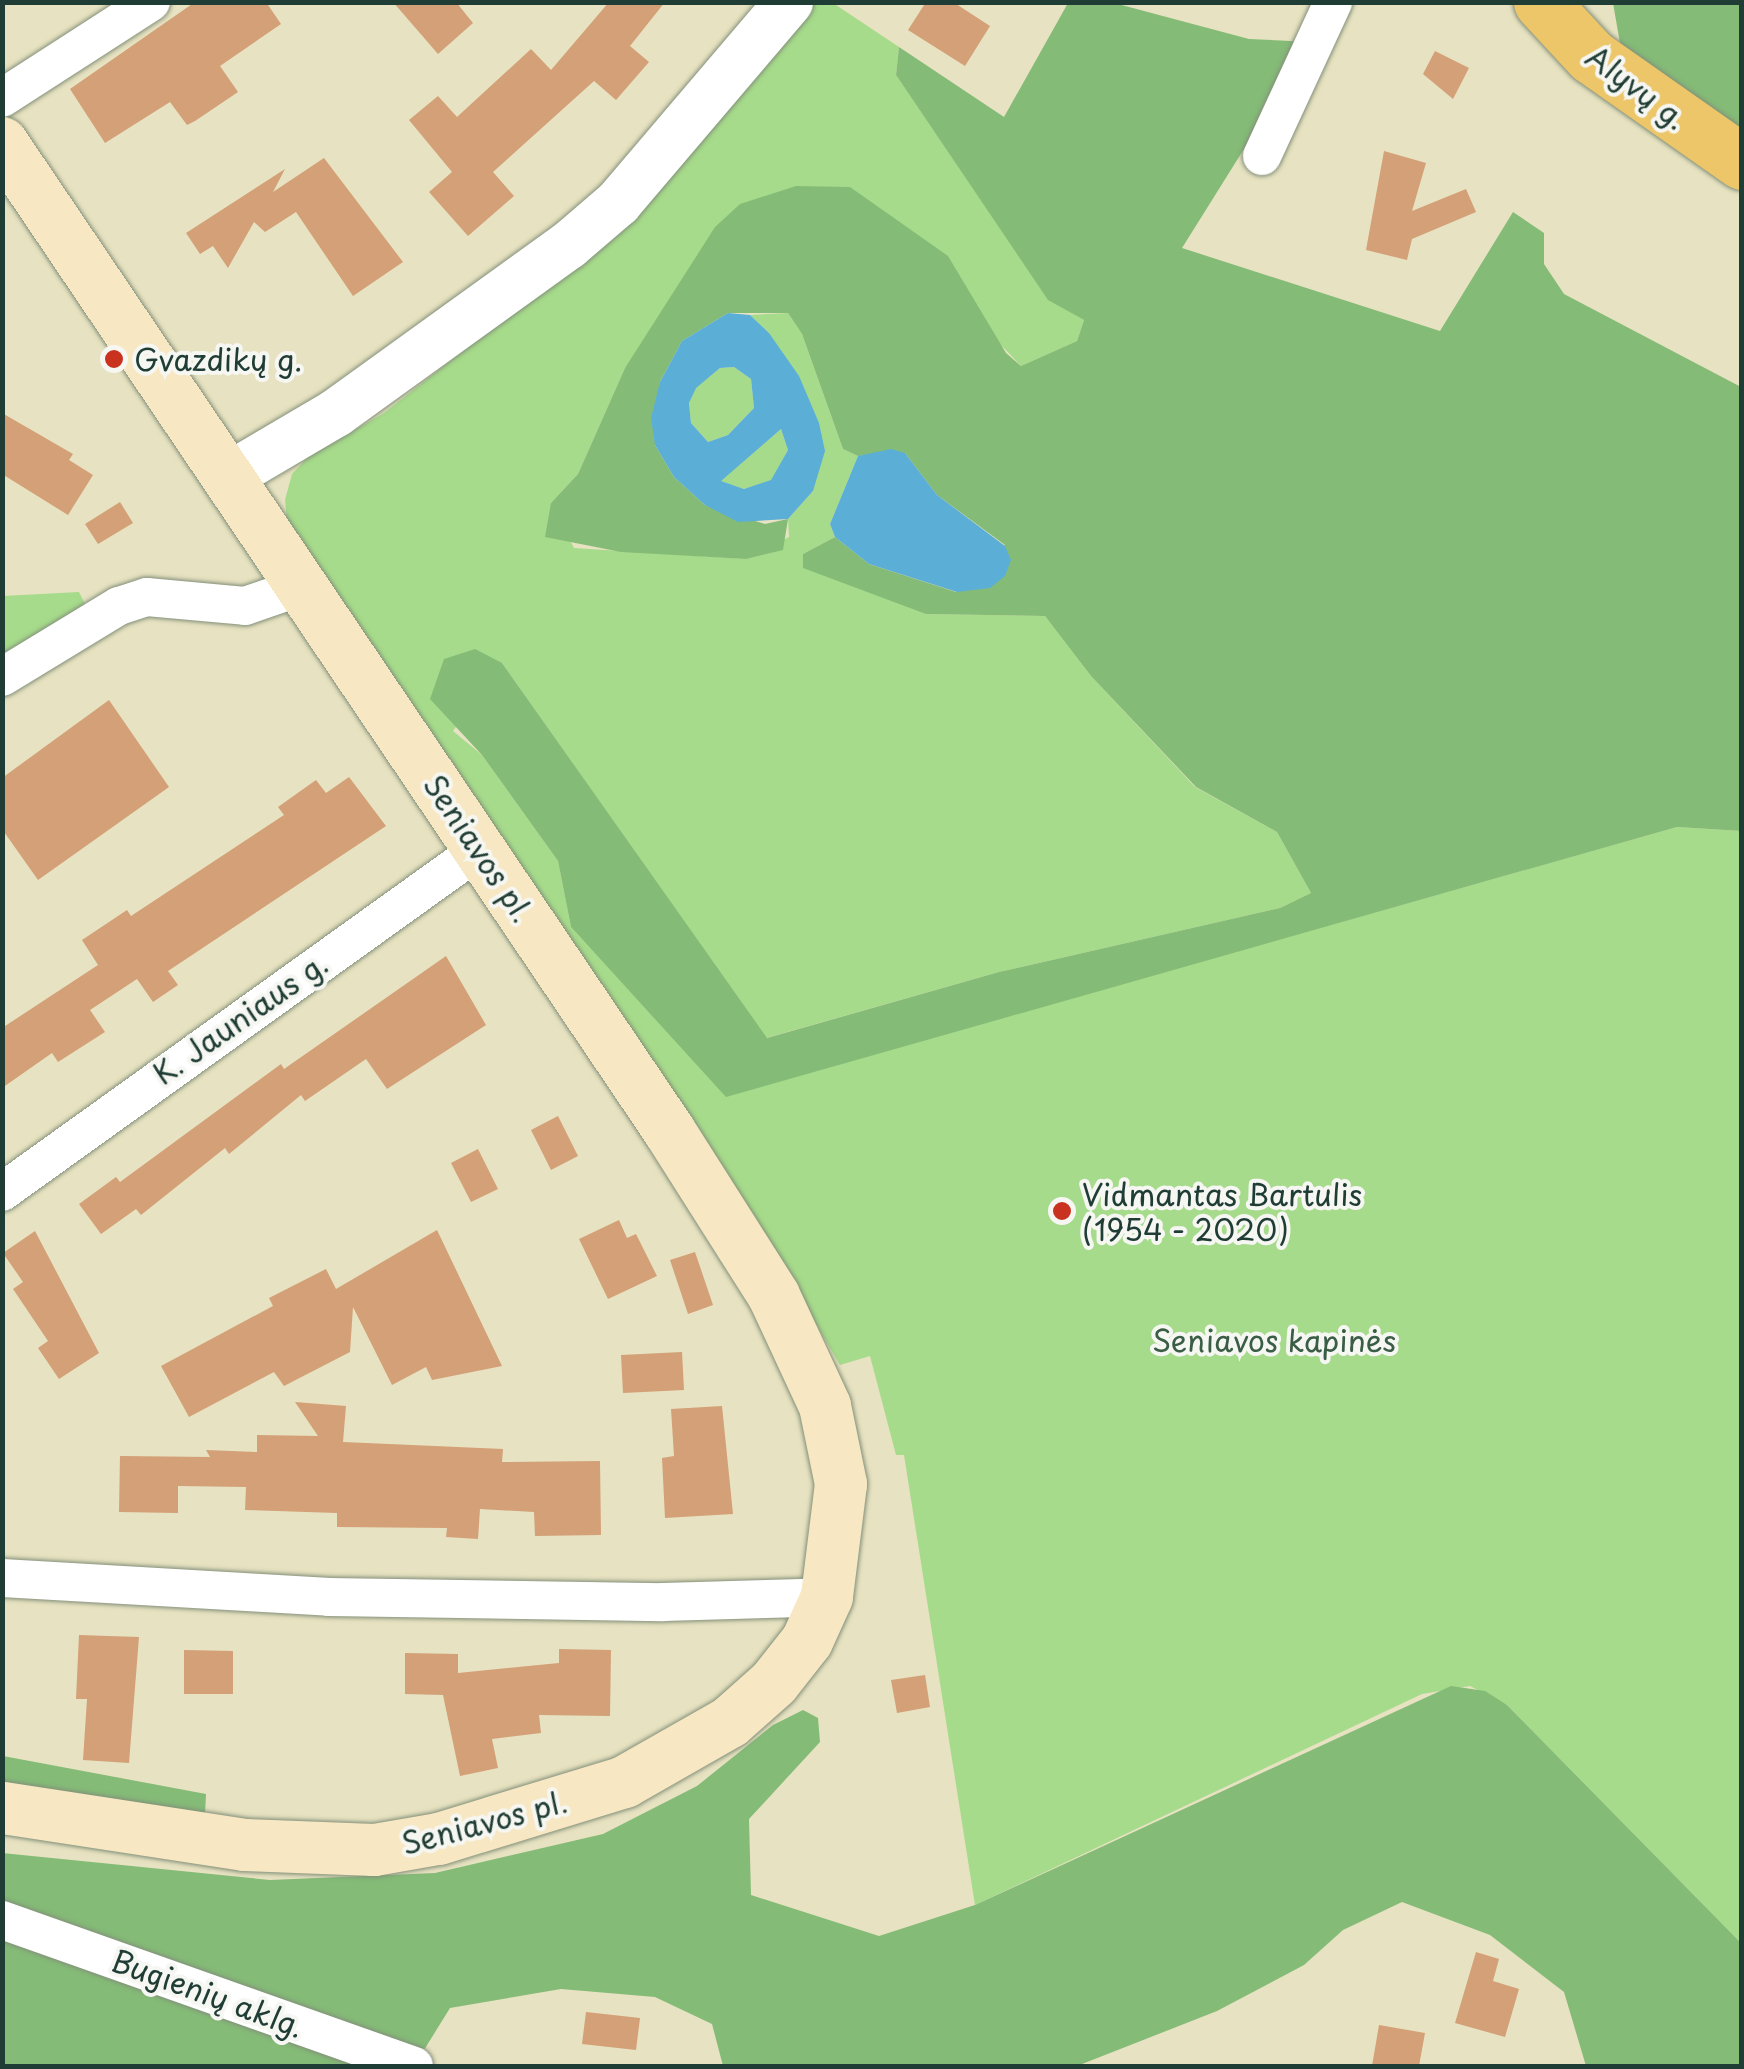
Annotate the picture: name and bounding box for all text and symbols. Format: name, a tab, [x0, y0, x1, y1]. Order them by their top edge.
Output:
street label: Alyvų g.	[1580, 38, 1694, 136]
place label: Gvazdikų g.	[134, 341, 302, 377]
marker: Gvazdikų g.	[103, 348, 125, 370]
street label: Seniavos pl.	[416, 767, 542, 929]
street label: K. Jauniaus g.	[146, 945, 334, 1091]
place label: Vidmantas Bartulis (1954 - 2020)	[1082, 1176, 1363, 1246]
marker: Vidmantas Bartulis (1954 - 2020)	[1051, 1200, 1073, 1222]
park label: Seniavos kapinės	[1152, 1322, 1396, 1358]
street label: Seniavos pl.	[397, 1783, 571, 1861]
street label: Bugienių aklg.	[107, 1941, 309, 2045]

